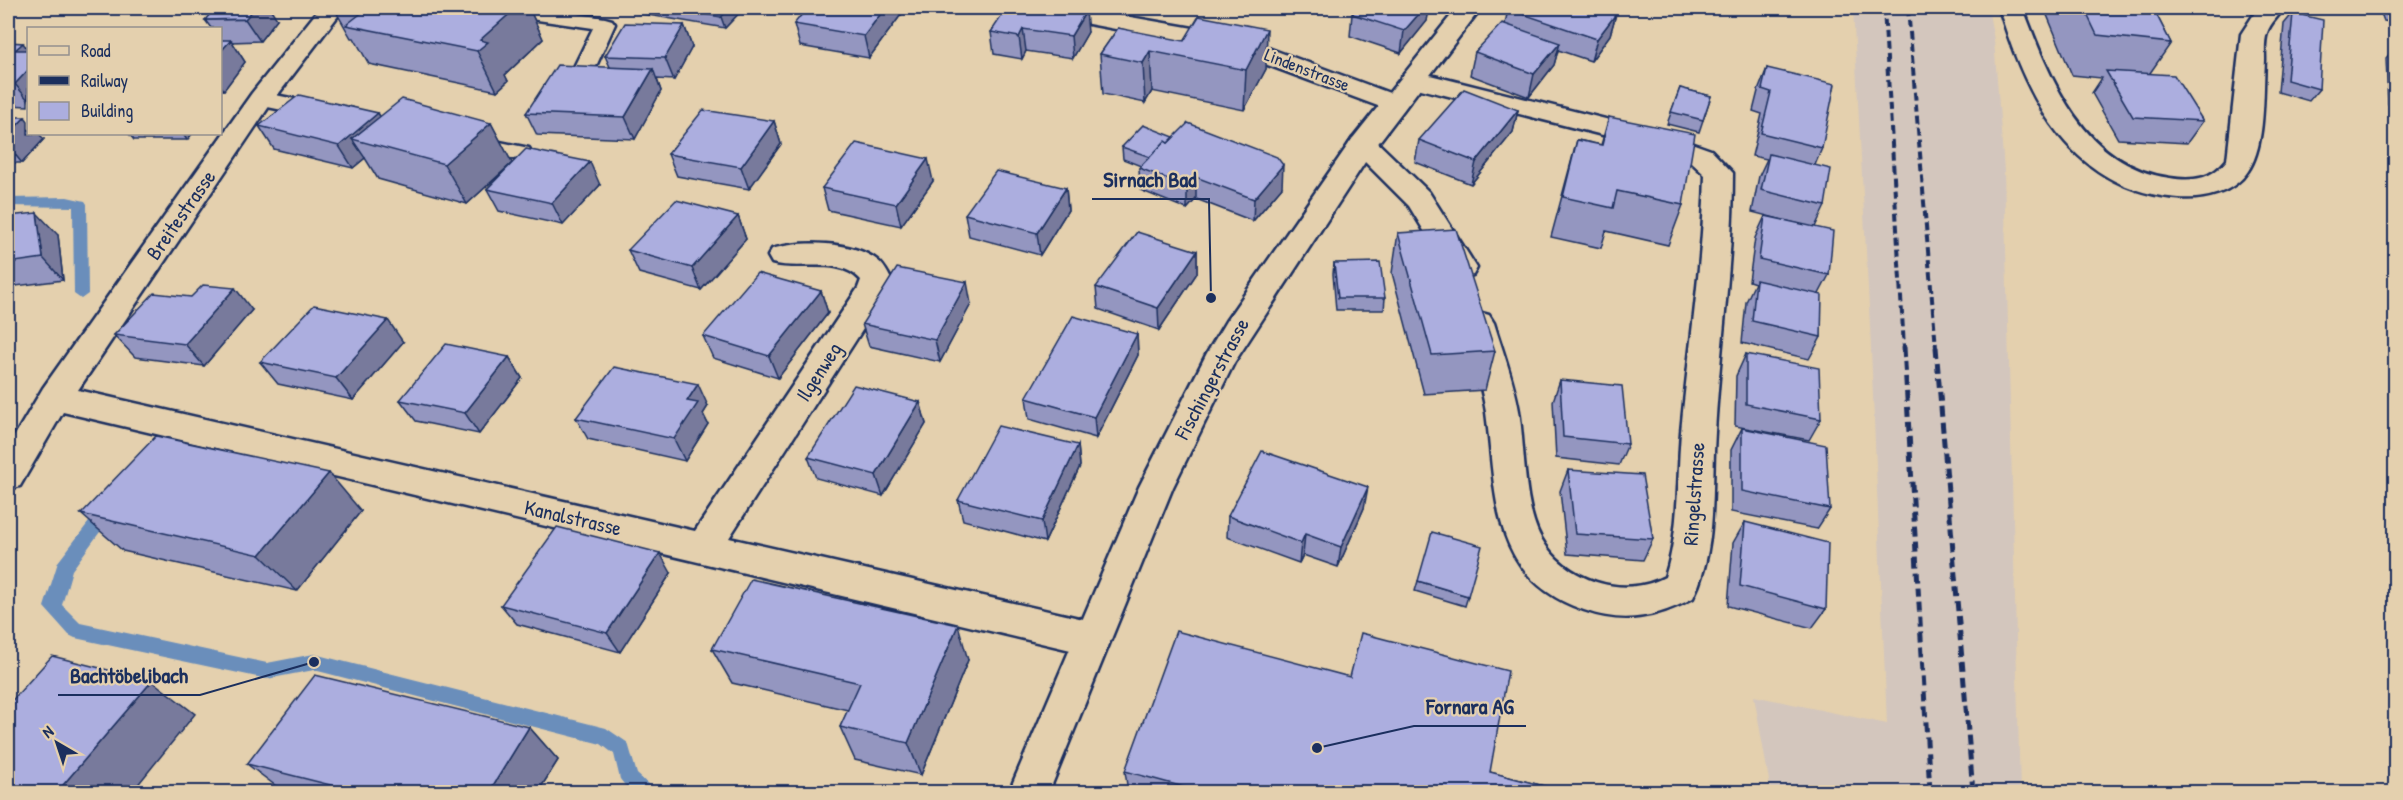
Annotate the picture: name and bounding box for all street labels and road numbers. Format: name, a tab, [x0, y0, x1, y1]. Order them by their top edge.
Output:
street label: Lindenstrasse	[1261, 42, 1353, 97]
street label: Breitestrasse	[139, 164, 222, 265]
street label: Fischingerstrasse	[1167, 313, 1256, 446]
street label: Ilgenweg	[789, 337, 848, 407]
street label: Ringelstrasse	[1675, 441, 1712, 546]
street label: Kanalstrasse	[522, 492, 624, 543]

